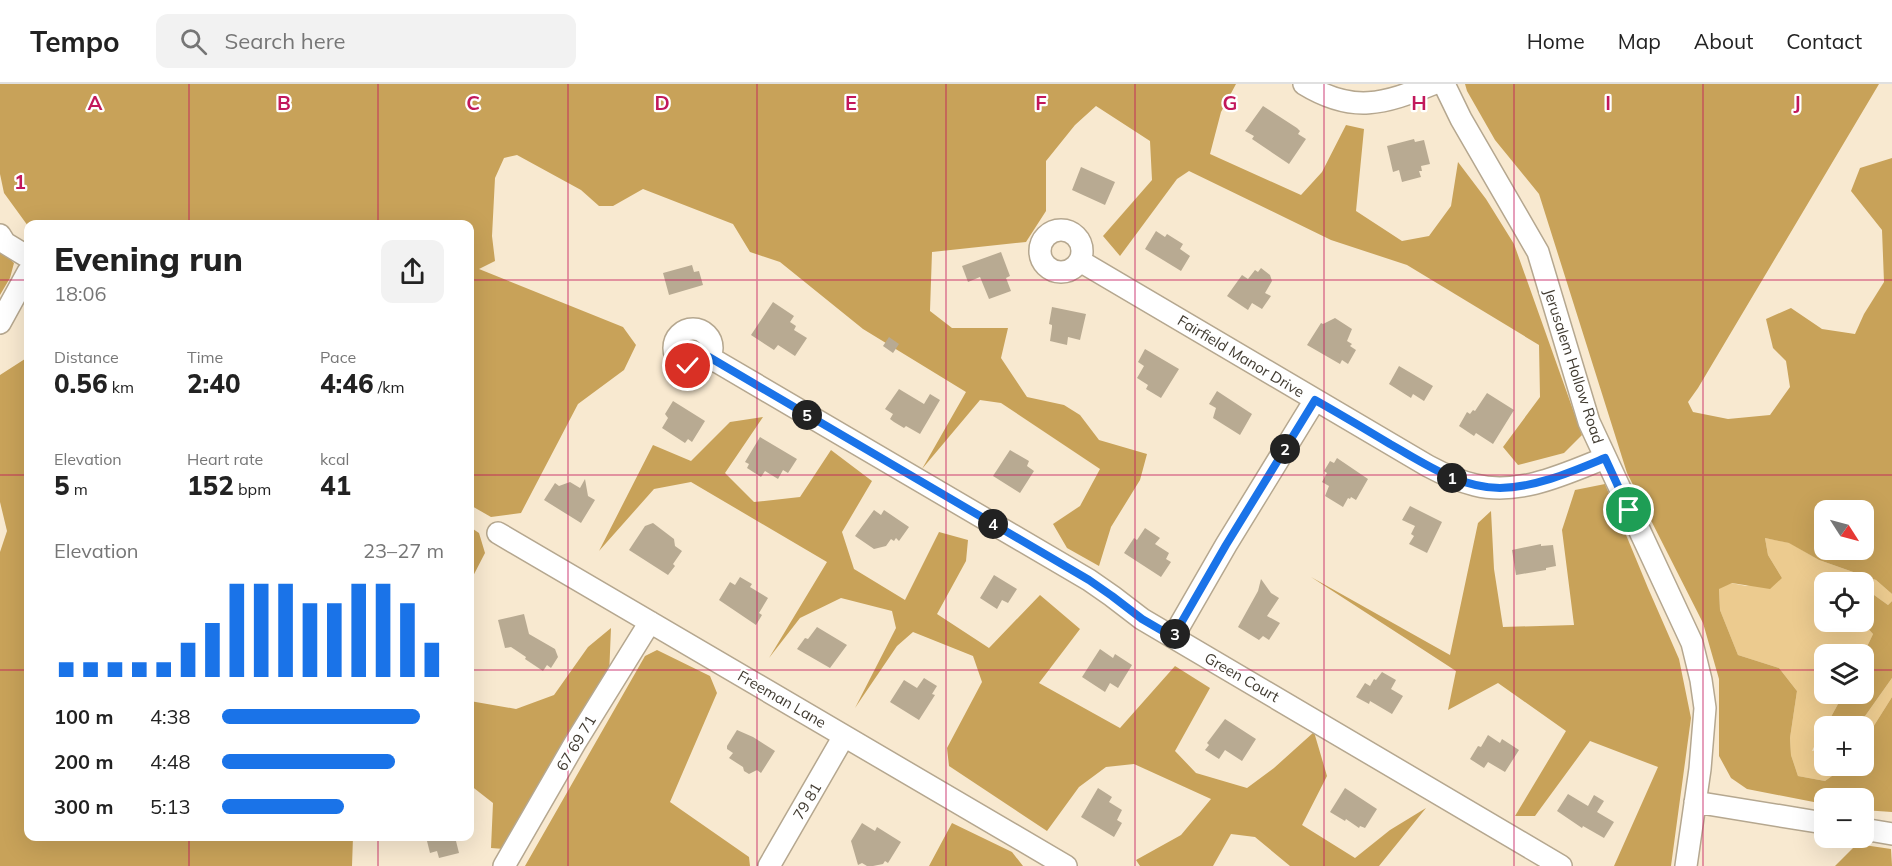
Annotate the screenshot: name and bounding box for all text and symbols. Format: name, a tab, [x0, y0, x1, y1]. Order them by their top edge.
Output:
search box	[156, 14, 576, 68]
text: Tempo	[30, 24, 120, 59]
icon: search	[177, 25, 210, 58]
text: Search here	[225, 27, 346, 55]
text: Home	[1527, 28, 1585, 54]
text: Map	[1618, 28, 1661, 54]
text: About	[1694, 28, 1753, 54]
text: Contact	[1786, 28, 1862, 54]
text: A	[88, 90, 103, 115]
text: B	[277, 90, 291, 115]
text: C	[466, 90, 480, 115]
text: D	[654, 90, 670, 115]
text: E	[845, 90, 857, 115]
text: F	[1035, 90, 1047, 115]
text: G	[1223, 90, 1237, 115]
text: H	[1411, 90, 1427, 115]
text: I	[1605, 90, 1611, 115]
text: J	[1793, 90, 1801, 115]
text: 1	[14, 169, 26, 194]
text: Evening run	[54, 238, 243, 279]
button: share	[381, 240, 444, 303]
text: 18:06	[54, 281, 107, 306]
street label: Jerusalem Hollow Road	[1540, 286, 1608, 446]
street label: Fairfield Manor Drive	[1174, 311, 1308, 401]
pin	[662, 340, 713, 391]
text: Distance	[54, 347, 119, 367]
text: Time	[187, 347, 223, 367]
text: Pace	[320, 347, 356, 367]
icon: check	[671, 349, 704, 382]
text: 0.56	[54, 367, 108, 400]
text: 2:40	[187, 367, 241, 400]
text: 4:46	[320, 367, 374, 400]
text: km	[108, 377, 134, 397]
text: /km	[374, 377, 405, 397]
pin: 5	[792, 400, 822, 430]
text: 5	[802, 405, 812, 425]
pin: 2	[1270, 434, 1300, 464]
text: 2	[1280, 439, 1290, 459]
text: Elevation	[54, 449, 122, 469]
text: Heart rate	[187, 449, 263, 469]
text: kcal	[320, 449, 349, 469]
pin: 1	[1437, 463, 1467, 493]
text: 1	[1447, 468, 1457, 488]
text: 5	[54, 469, 70, 502]
text: 152	[187, 469, 234, 502]
text: 41	[320, 469, 351, 502]
text: m	[70, 479, 88, 499]
text: bpm	[234, 479, 271, 499]
pin	[1603, 484, 1654, 535]
icon: arrive	[1612, 493, 1645, 526]
north arrow	[1814, 500, 1874, 560]
map controls	[1814, 500, 1874, 848]
pin: 4	[978, 509, 1008, 539]
text: 4	[988, 514, 998, 534]
text: Elevation	[54, 538, 139, 563]
text: 23–27 m	[363, 538, 444, 563]
button: locate	[1814, 572, 1874, 632]
pin: 3	[1160, 619, 1190, 649]
text: 3	[1170, 624, 1180, 644]
button: layers	[1814, 644, 1874, 704]
street label: Green Court	[1201, 648, 1283, 706]
street label: Freeman Lane	[734, 666, 830, 732]
text: 100 m	[54, 704, 113, 729]
text: 4:38	[150, 704, 191, 729]
street label: 67 69 71	[552, 712, 600, 774]
button: +	[1814, 716, 1874, 776]
text: 200 m	[54, 749, 113, 774]
text: 4:48	[150, 749, 191, 774]
street label: 79 81	[789, 779, 825, 823]
button: −	[1814, 788, 1874, 848]
text: 300 m	[54, 794, 113, 819]
text: 5:13	[150, 794, 191, 819]

